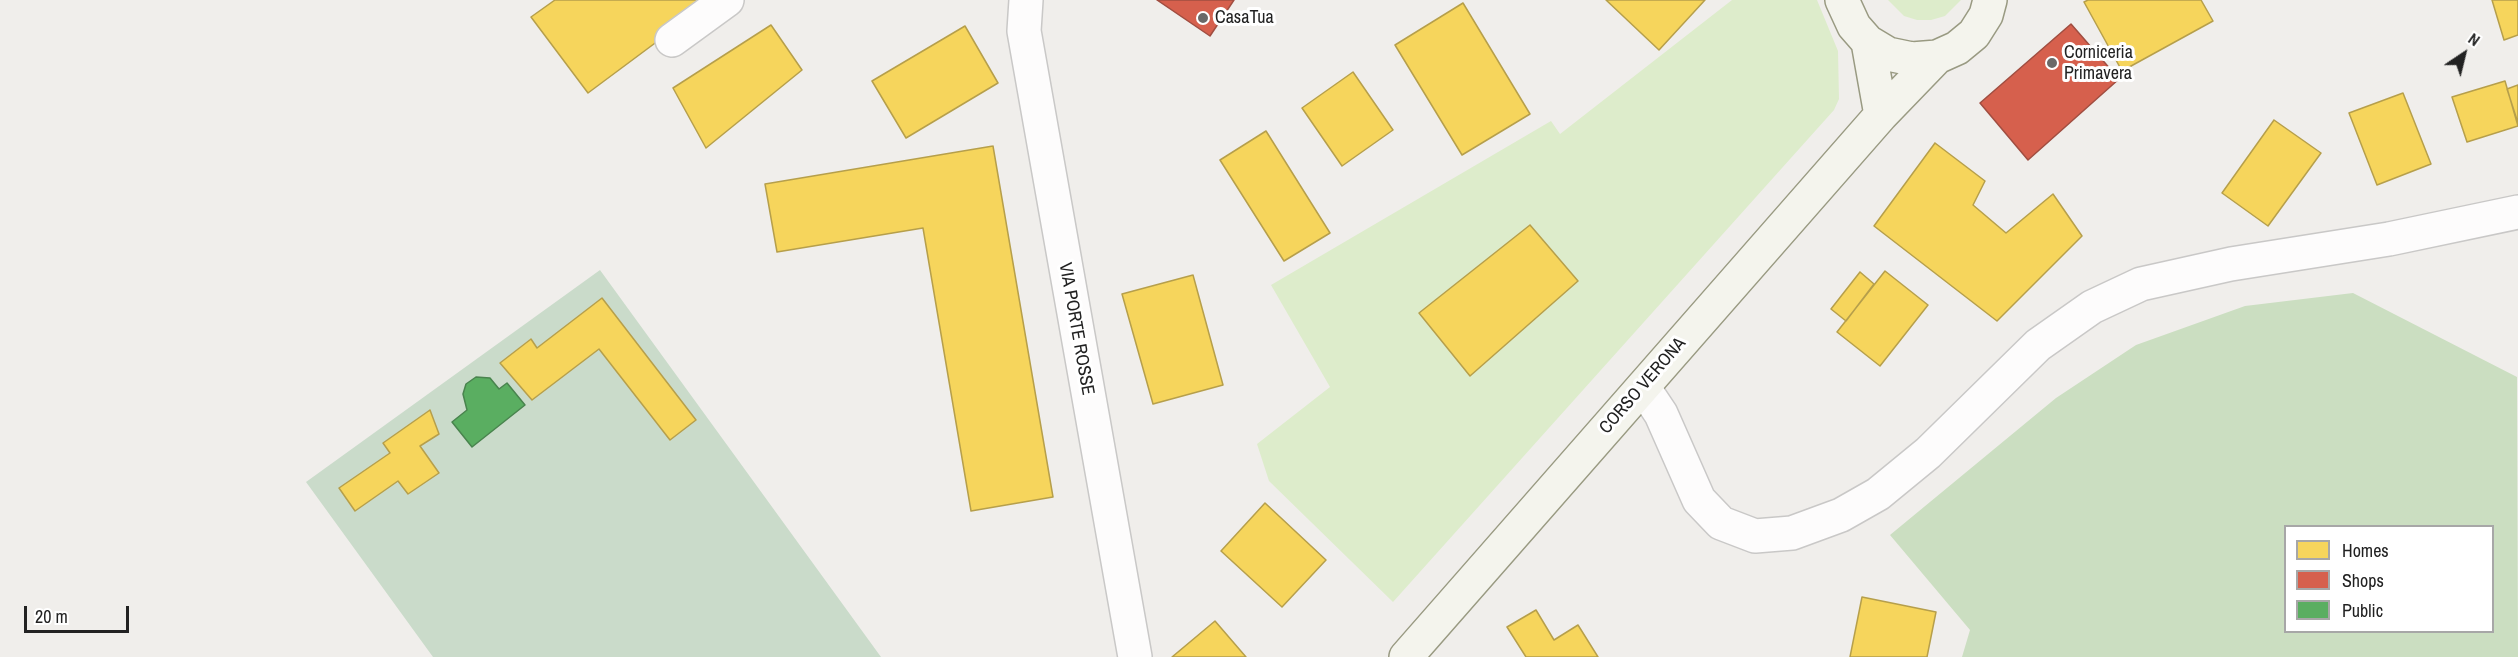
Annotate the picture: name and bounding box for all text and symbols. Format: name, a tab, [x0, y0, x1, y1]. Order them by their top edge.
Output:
place label: CasaTua	[1215, 7, 1274, 29]
marker: CasaTua	[1196, 11, 1210, 25]
north arrow	[2434, 24, 2494, 84]
text: N	[2464, 28, 2485, 51]
place label: Corniceria Primavera	[2064, 42, 2133, 84]
marker: Corniceria Primavera	[2045, 56, 2059, 70]
street label: VIA PORTE ROSSE	[1054, 261, 1098, 397]
street label: CORSO VERONA	[1595, 333, 1691, 439]
legend	[2284, 525, 2494, 633]
text: Homes	[2342, 538, 2389, 563]
text: Shops	[2342, 568, 2384, 593]
scale bar	[27, 594, 132, 632]
text: Public	[2342, 598, 2383, 623]
text: 20 m	[35, 604, 68, 629]

